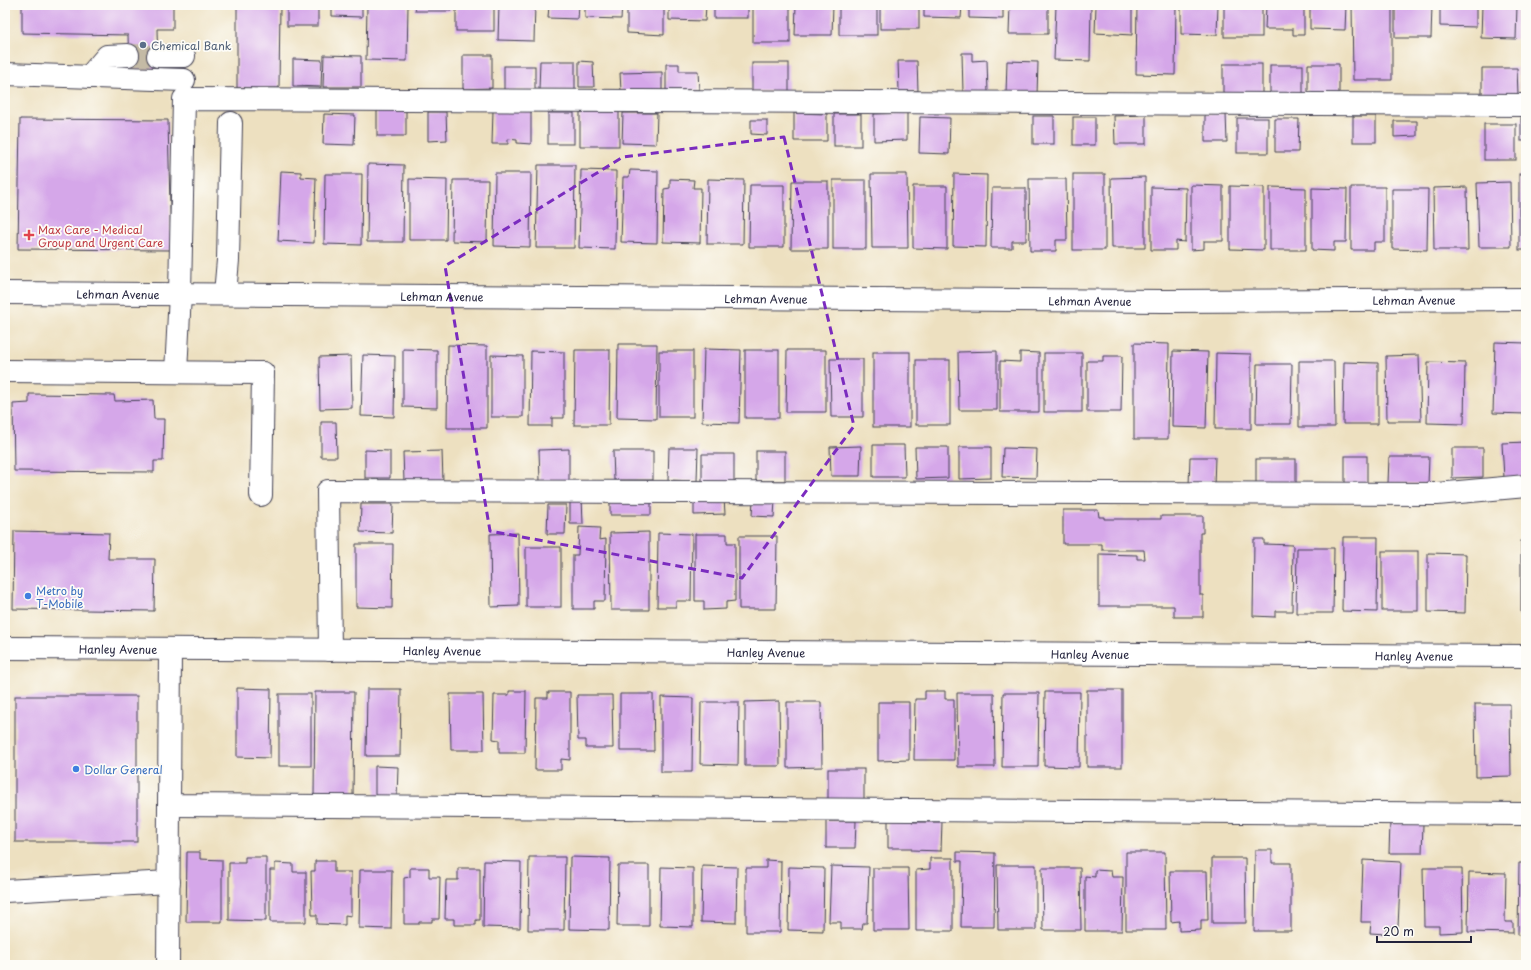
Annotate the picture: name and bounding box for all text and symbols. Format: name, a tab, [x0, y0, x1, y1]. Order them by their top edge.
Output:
place label: Chemical Bank	[151, 37, 232, 54]
marker: Chemical Bank	[138, 40, 148, 50]
place label: Max Care - Medical Group and Urgent Care	[38, 221, 163, 251]
marker: Max Care - Medical Group and Urgent Care	[23, 229, 35, 241]
street label: Lehman Avenue	[76, 285, 160, 303]
street label: Lehman Avenue	[400, 287, 484, 305]
street label: Lehman Avenue	[724, 289, 808, 307]
street label: Lehman Avenue	[1372, 291, 1456, 308]
street label: Lehman Avenue	[1048, 292, 1132, 309]
place label: Metro by T-Mobile	[36, 582, 83, 612]
marker: Metro by T-Mobile	[23, 591, 33, 601]
street label: Hanley Avenue	[79, 640, 157, 657]
street label: Hanley Avenue	[403, 642, 481, 659]
street label: Hanley Avenue	[727, 643, 805, 661]
street label: Hanley Avenue	[1051, 645, 1129, 662]
street label: Hanley Avenue	[1375, 647, 1453, 664]
place label: Dollar General	[84, 761, 163, 778]
marker: Dollar General	[71, 764, 81, 774]
scale bar	[1377, 918, 1471, 944]
text: 20 m	[1383, 922, 1414, 940]

